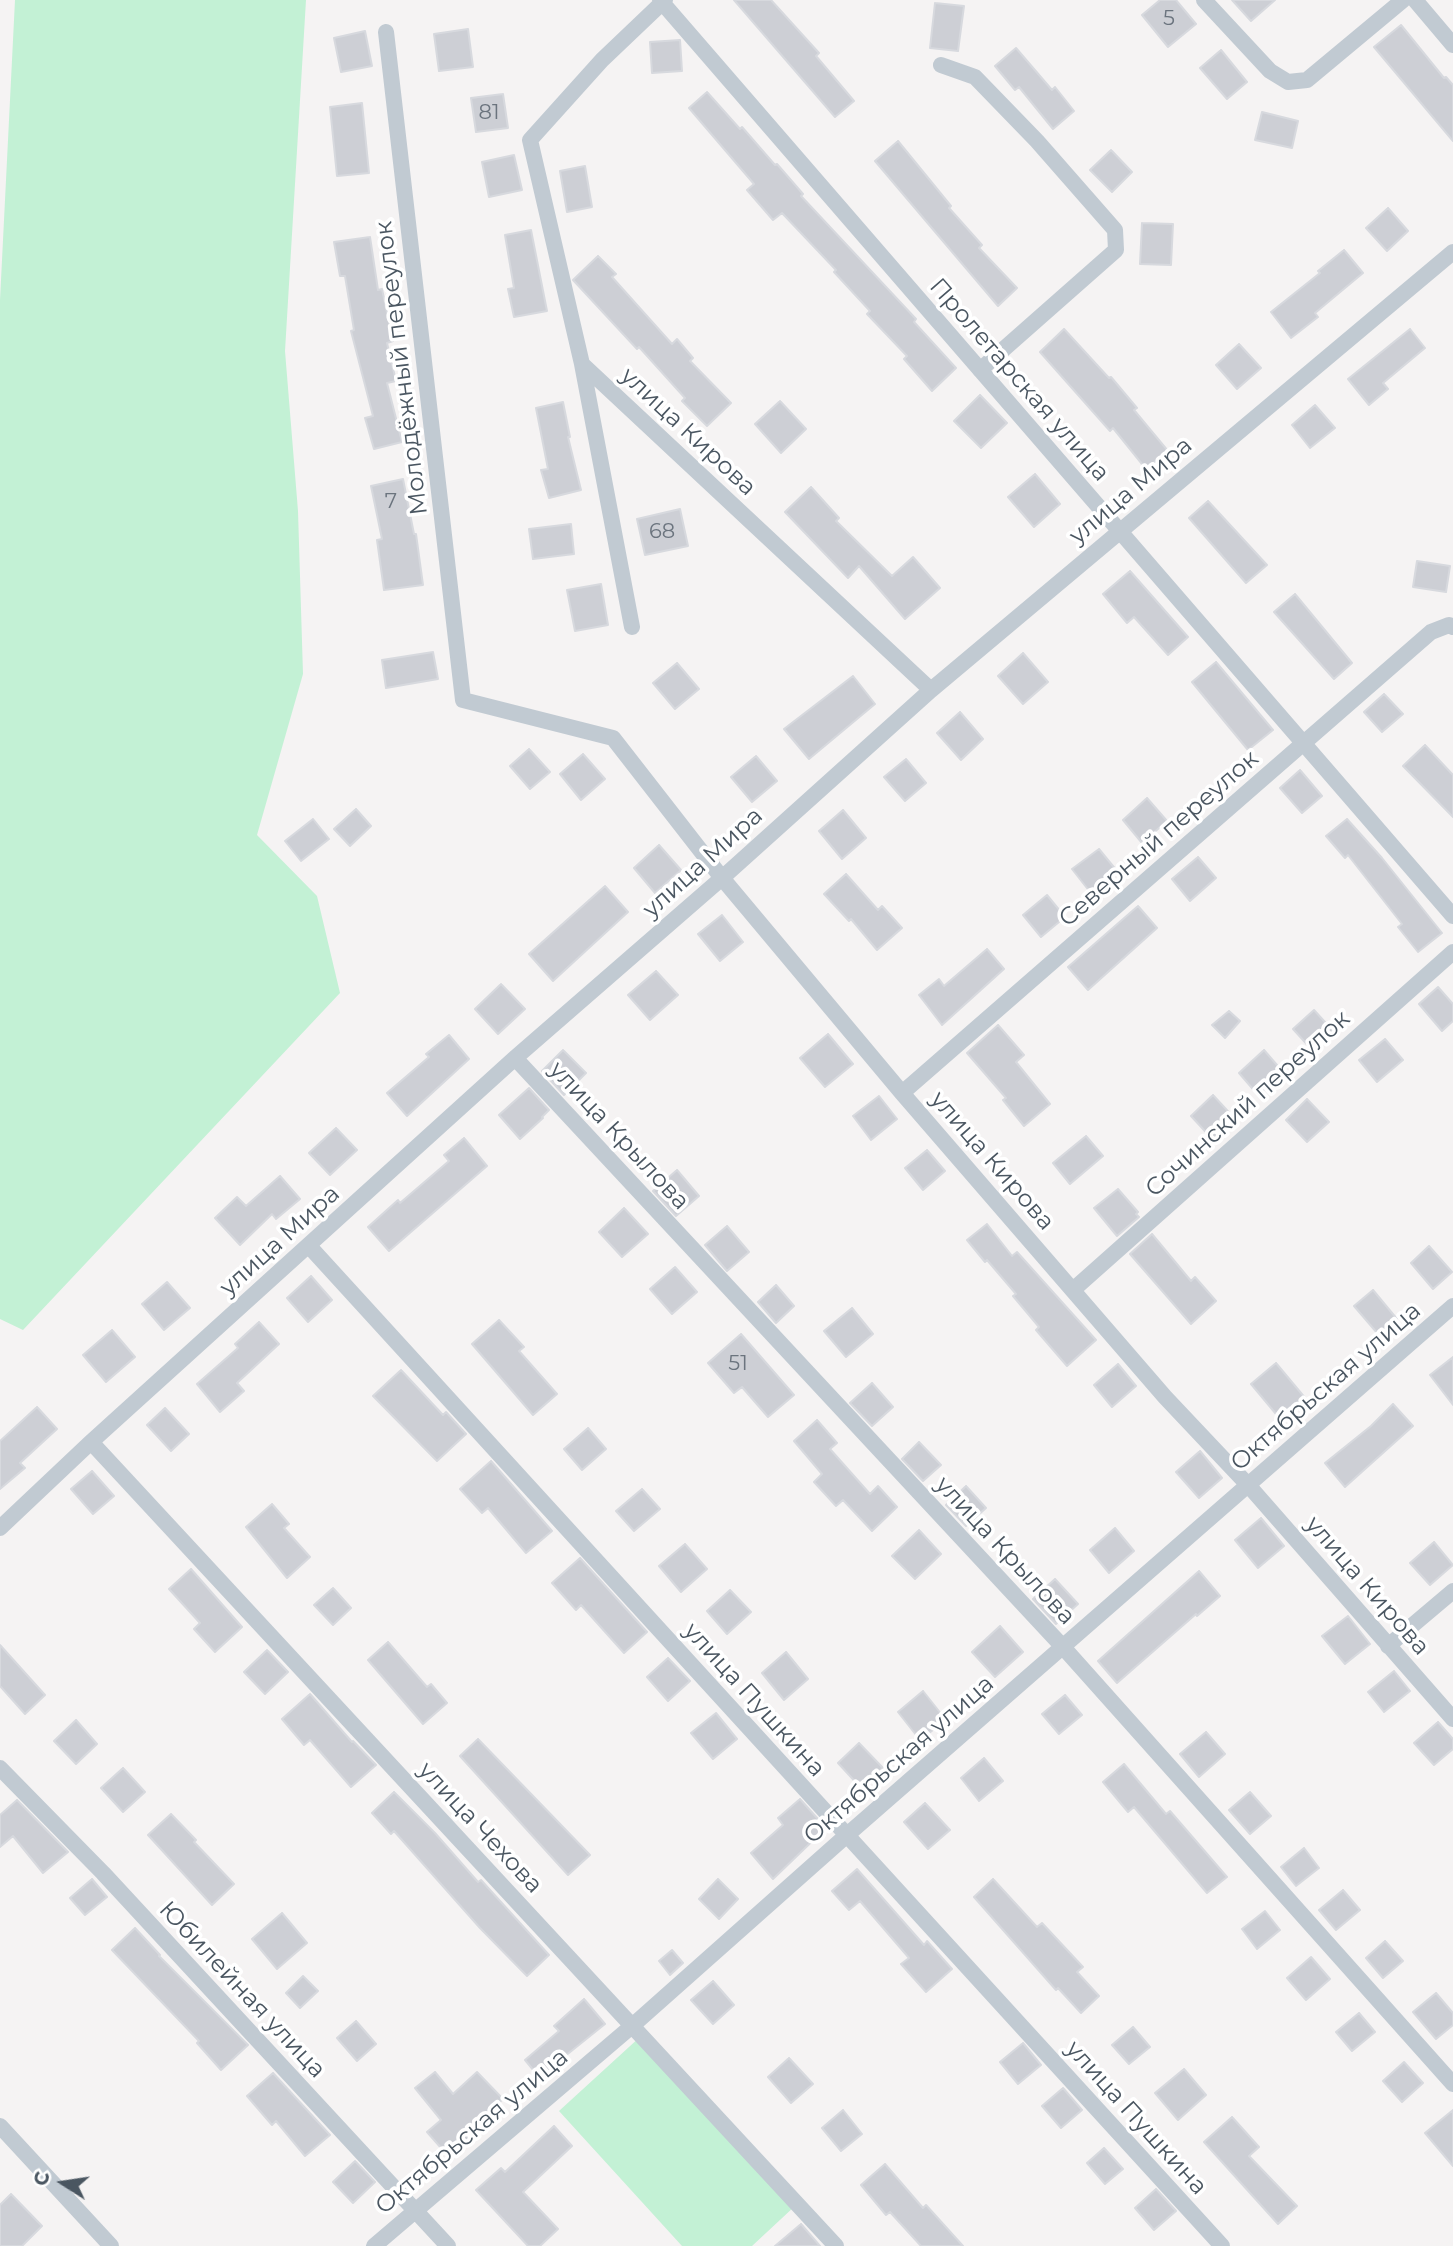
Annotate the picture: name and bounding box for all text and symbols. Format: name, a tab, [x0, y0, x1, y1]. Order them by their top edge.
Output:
house number: 5	[1163, 6, 1175, 32]
house number: 81	[479, 100, 499, 126]
street label: Молодёжный переулок	[370, 219, 434, 517]
street label: Пролетарская улица	[923, 273, 1115, 487]
street label: улица Кирова	[614, 362, 762, 502]
street label: улица Мира	[1064, 431, 1198, 551]
house number: 7	[385, 489, 397, 515]
house number: 68	[649, 519, 675, 545]
street label: Северный переулок	[1054, 745, 1264, 933]
street label: улица Мира	[637, 802, 769, 924]
street label: Сочинский переулок	[1140, 1005, 1356, 1203]
street label: улица Крылова	[543, 1056, 695, 1216]
street label: улица Кирова	[924, 1086, 1060, 1236]
street label: улица Мира	[214, 1180, 346, 1302]
street label: Октябрьская улица	[1225, 1297, 1427, 1477]
house number: 51	[728, 1351, 748, 1377]
street label: улица Крылова	[929, 1471, 1081, 1631]
street label: улица Кирова	[1299, 1511, 1435, 1661]
street label: улица Пушкина	[677, 1617, 831, 1783]
street label: Октябрьская улица	[798, 1670, 1000, 1850]
street label: улица Чехова	[412, 1756, 548, 1900]
street label: Юбилейная улица	[153, 1896, 331, 2084]
street label: улица Пушкина	[1059, 2035, 1213, 2201]
street label: Октябрьская улица	[370, 2043, 574, 2221]
north arrow	[28, 2148, 98, 2218]
text: С	[29, 2169, 55, 2188]

